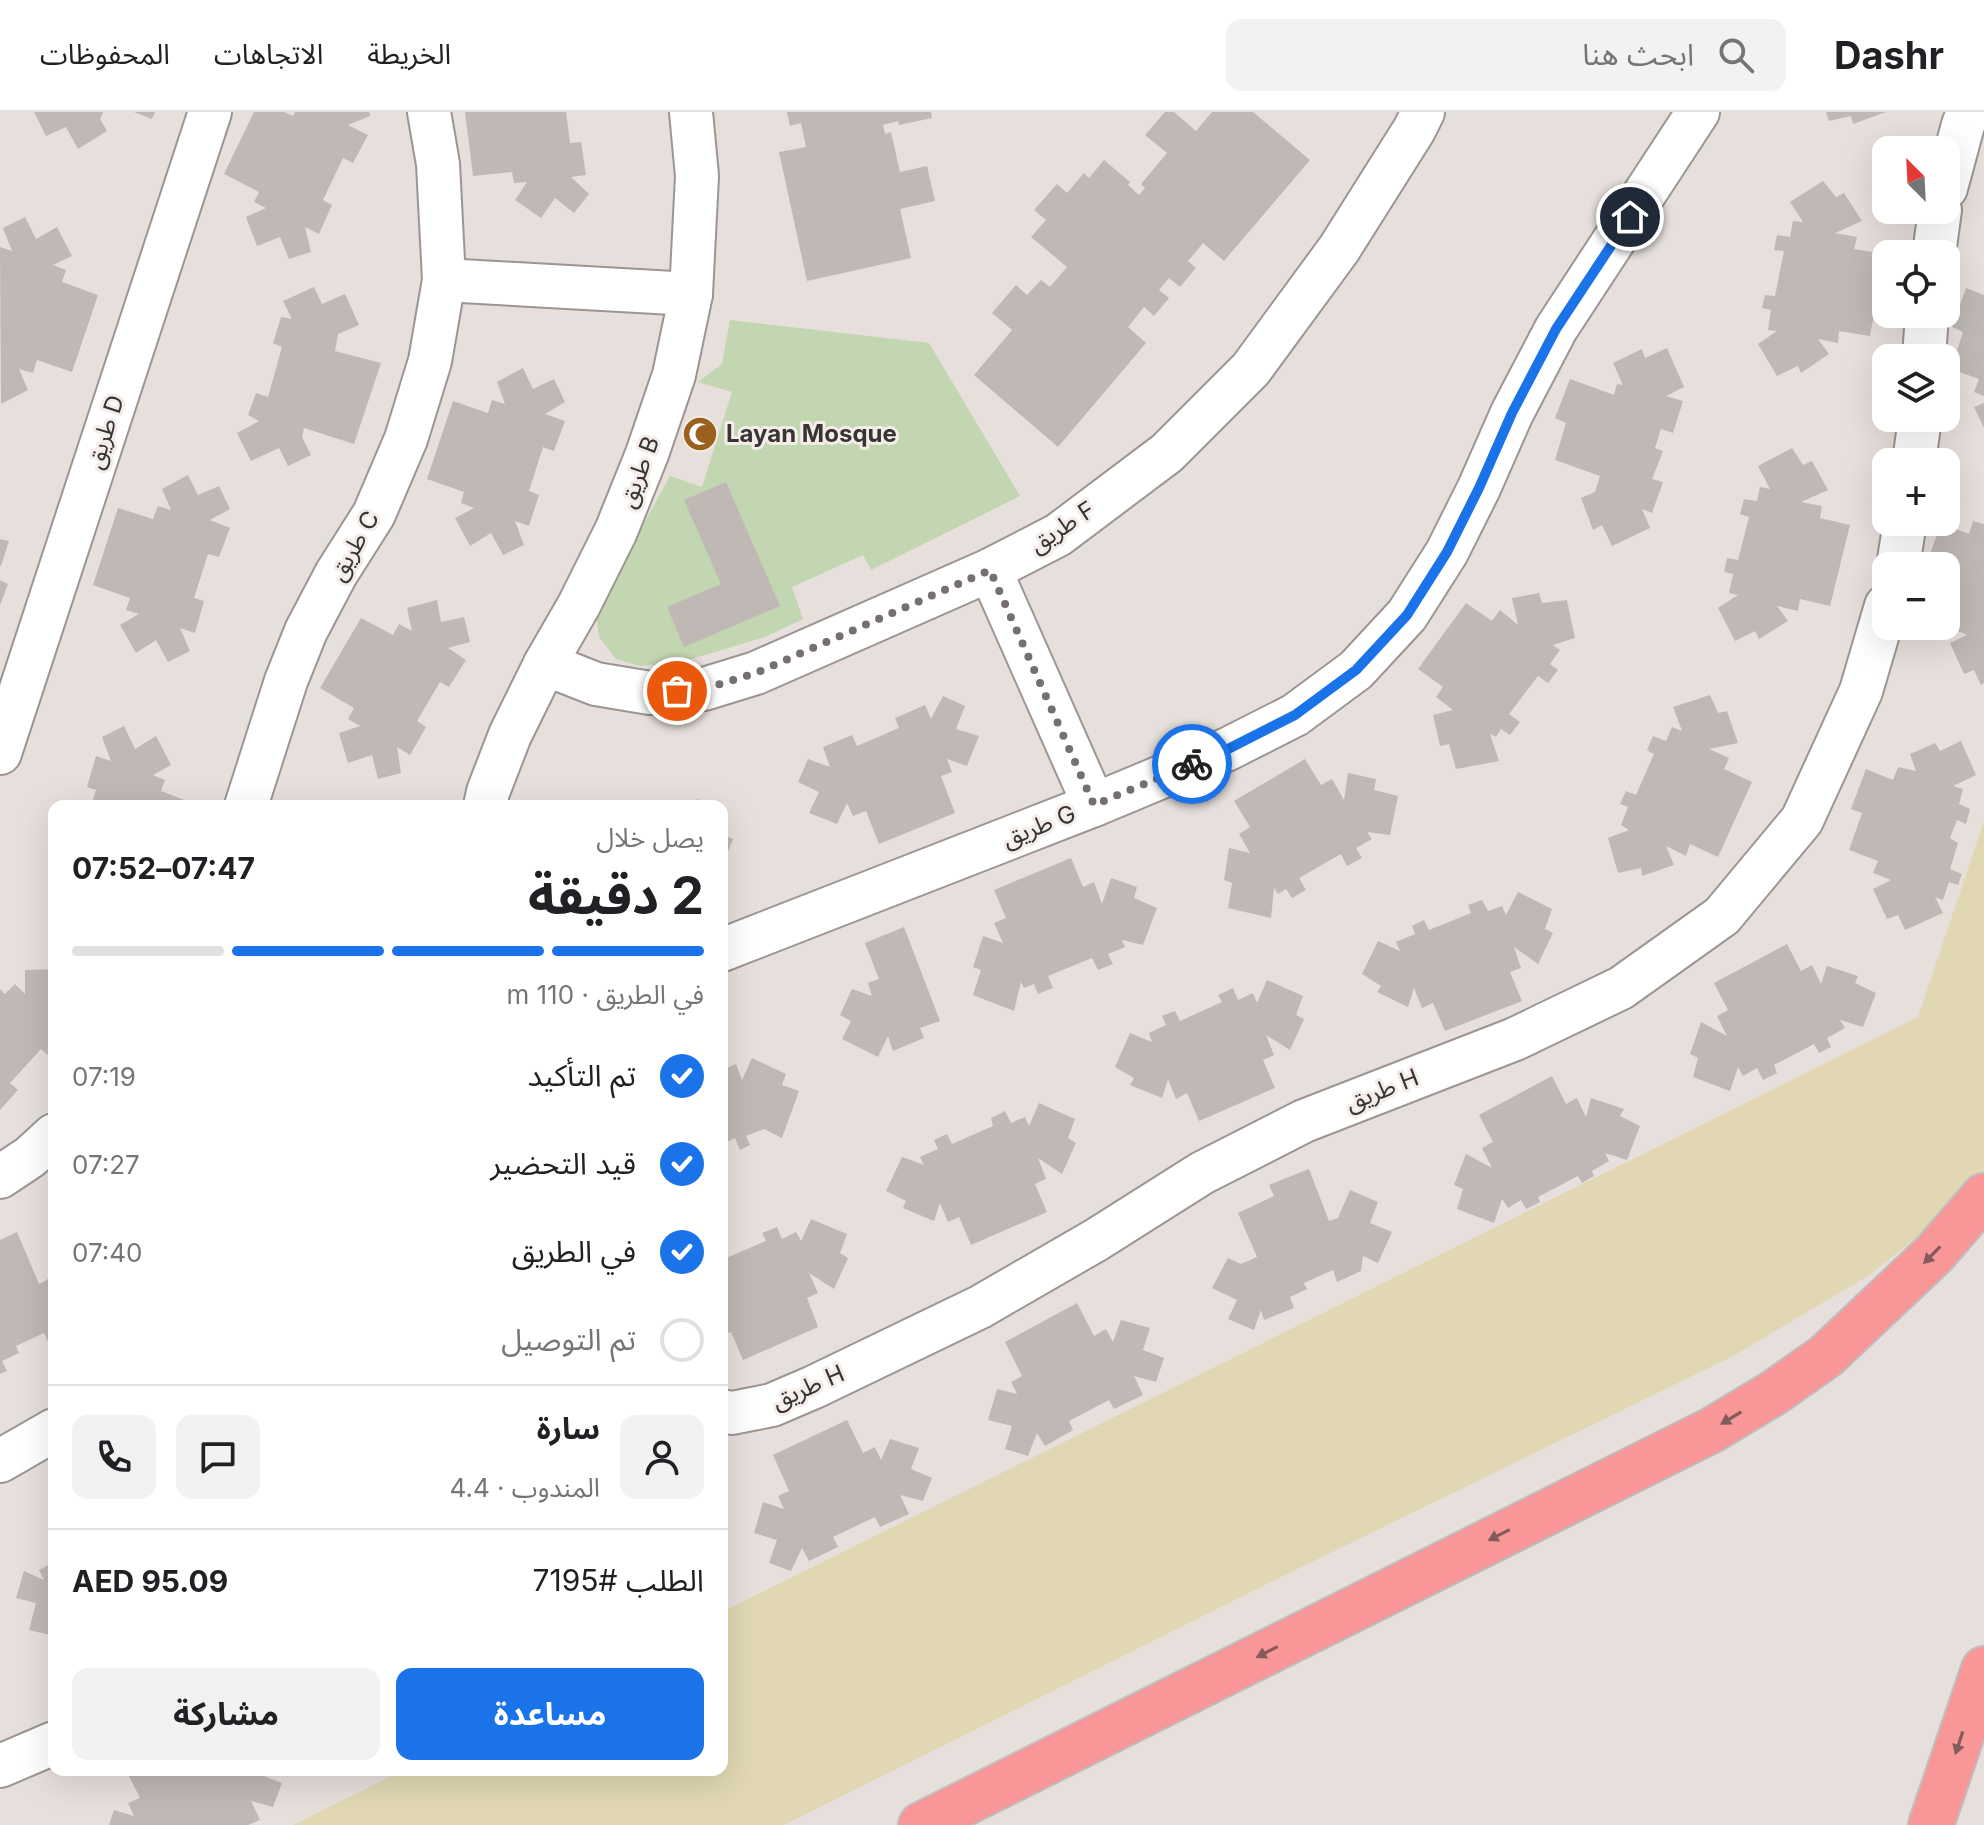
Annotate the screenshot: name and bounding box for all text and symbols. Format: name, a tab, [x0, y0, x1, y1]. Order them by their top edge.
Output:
search box	[1226, 19, 1786, 91]
text: Dashr	[1834, 32, 1944, 78]
icon: search	[1714, 33, 1758, 77]
text: ابحث هنا	[1582, 36, 1694, 72]
text: المحفوظات	[40, 37, 170, 71]
text: الاتجاهات	[214, 37, 323, 71]
text: الخريطة	[367, 37, 451, 71]
north arrow	[1872, 136, 1960, 224]
map controls	[1872, 136, 1960, 640]
pin	[1596, 183, 1664, 251]
icon: home	[1608, 195, 1652, 239]
button: locate	[1872, 240, 1960, 328]
button: layers	[1872, 344, 1960, 432]
street label: طريق D	[79, 391, 131, 473]
mosque icon: Layan Mosque	[681, 415, 719, 453]
place label: Layan Mosque	[726, 419, 897, 448]
street label: طريق B	[612, 432, 666, 512]
button: +	[1872, 448, 1960, 536]
street label: طريق F	[1023, 495, 1101, 559]
street label: طريق C	[322, 506, 386, 586]
button: −	[1872, 552, 1960, 640]
pin	[643, 657, 711, 725]
icon: bag	[655, 669, 699, 713]
courier	[1152, 724, 1232, 804]
icon: bike	[1170, 742, 1214, 786]
street label: طريق G	[998, 798, 1080, 854]
text: يصل خلال	[596, 822, 704, 853]
text: 07:47–07:52	[72, 850, 255, 886]
text: 2 دقيقة	[528, 864, 704, 927]
text: في الطريق · 110 m	[506, 979, 704, 1010]
icon: check	[660, 1054, 704, 1098]
text: تم التأكيد	[527, 1057, 636, 1093]
text: 07:19	[72, 1061, 136, 1092]
street label: طريق H	[1341, 1062, 1423, 1118]
icon: check	[660, 1142, 704, 1186]
text: قيد التحضير	[490, 1145, 636, 1181]
text: 07:27	[72, 1149, 140, 1180]
icon: check	[660, 1230, 704, 1274]
text: في الطريق	[512, 1233, 636, 1269]
text: 07:40	[72, 1237, 142, 1268]
one-way arrow	[1924, 1245, 1942, 1264]
text: تم التوصيل	[501, 1321, 636, 1357]
street label: طريق H	[767, 1358, 849, 1416]
text: سارة	[537, 1410, 600, 1446]
one-way arrow	[1720, 1411, 1742, 1425]
button: phone	[72, 1415, 156, 1499]
button: chat	[176, 1415, 260, 1499]
button: person	[620, 1415, 704, 1499]
text: المندوب · 4.4	[449, 1472, 600, 1503]
one-way arrow	[1488, 1528, 1511, 1542]
text: الطلب #7195	[533, 1562, 704, 1598]
text: AED 95.09	[72, 1563, 228, 1599]
one-way arrow	[1255, 1645, 1278, 1658]
button: مشاركة	[72, 1668, 380, 1760]
button: مساعدة	[396, 1668, 704, 1760]
one-way arrow	[1953, 1731, 1965, 1755]

